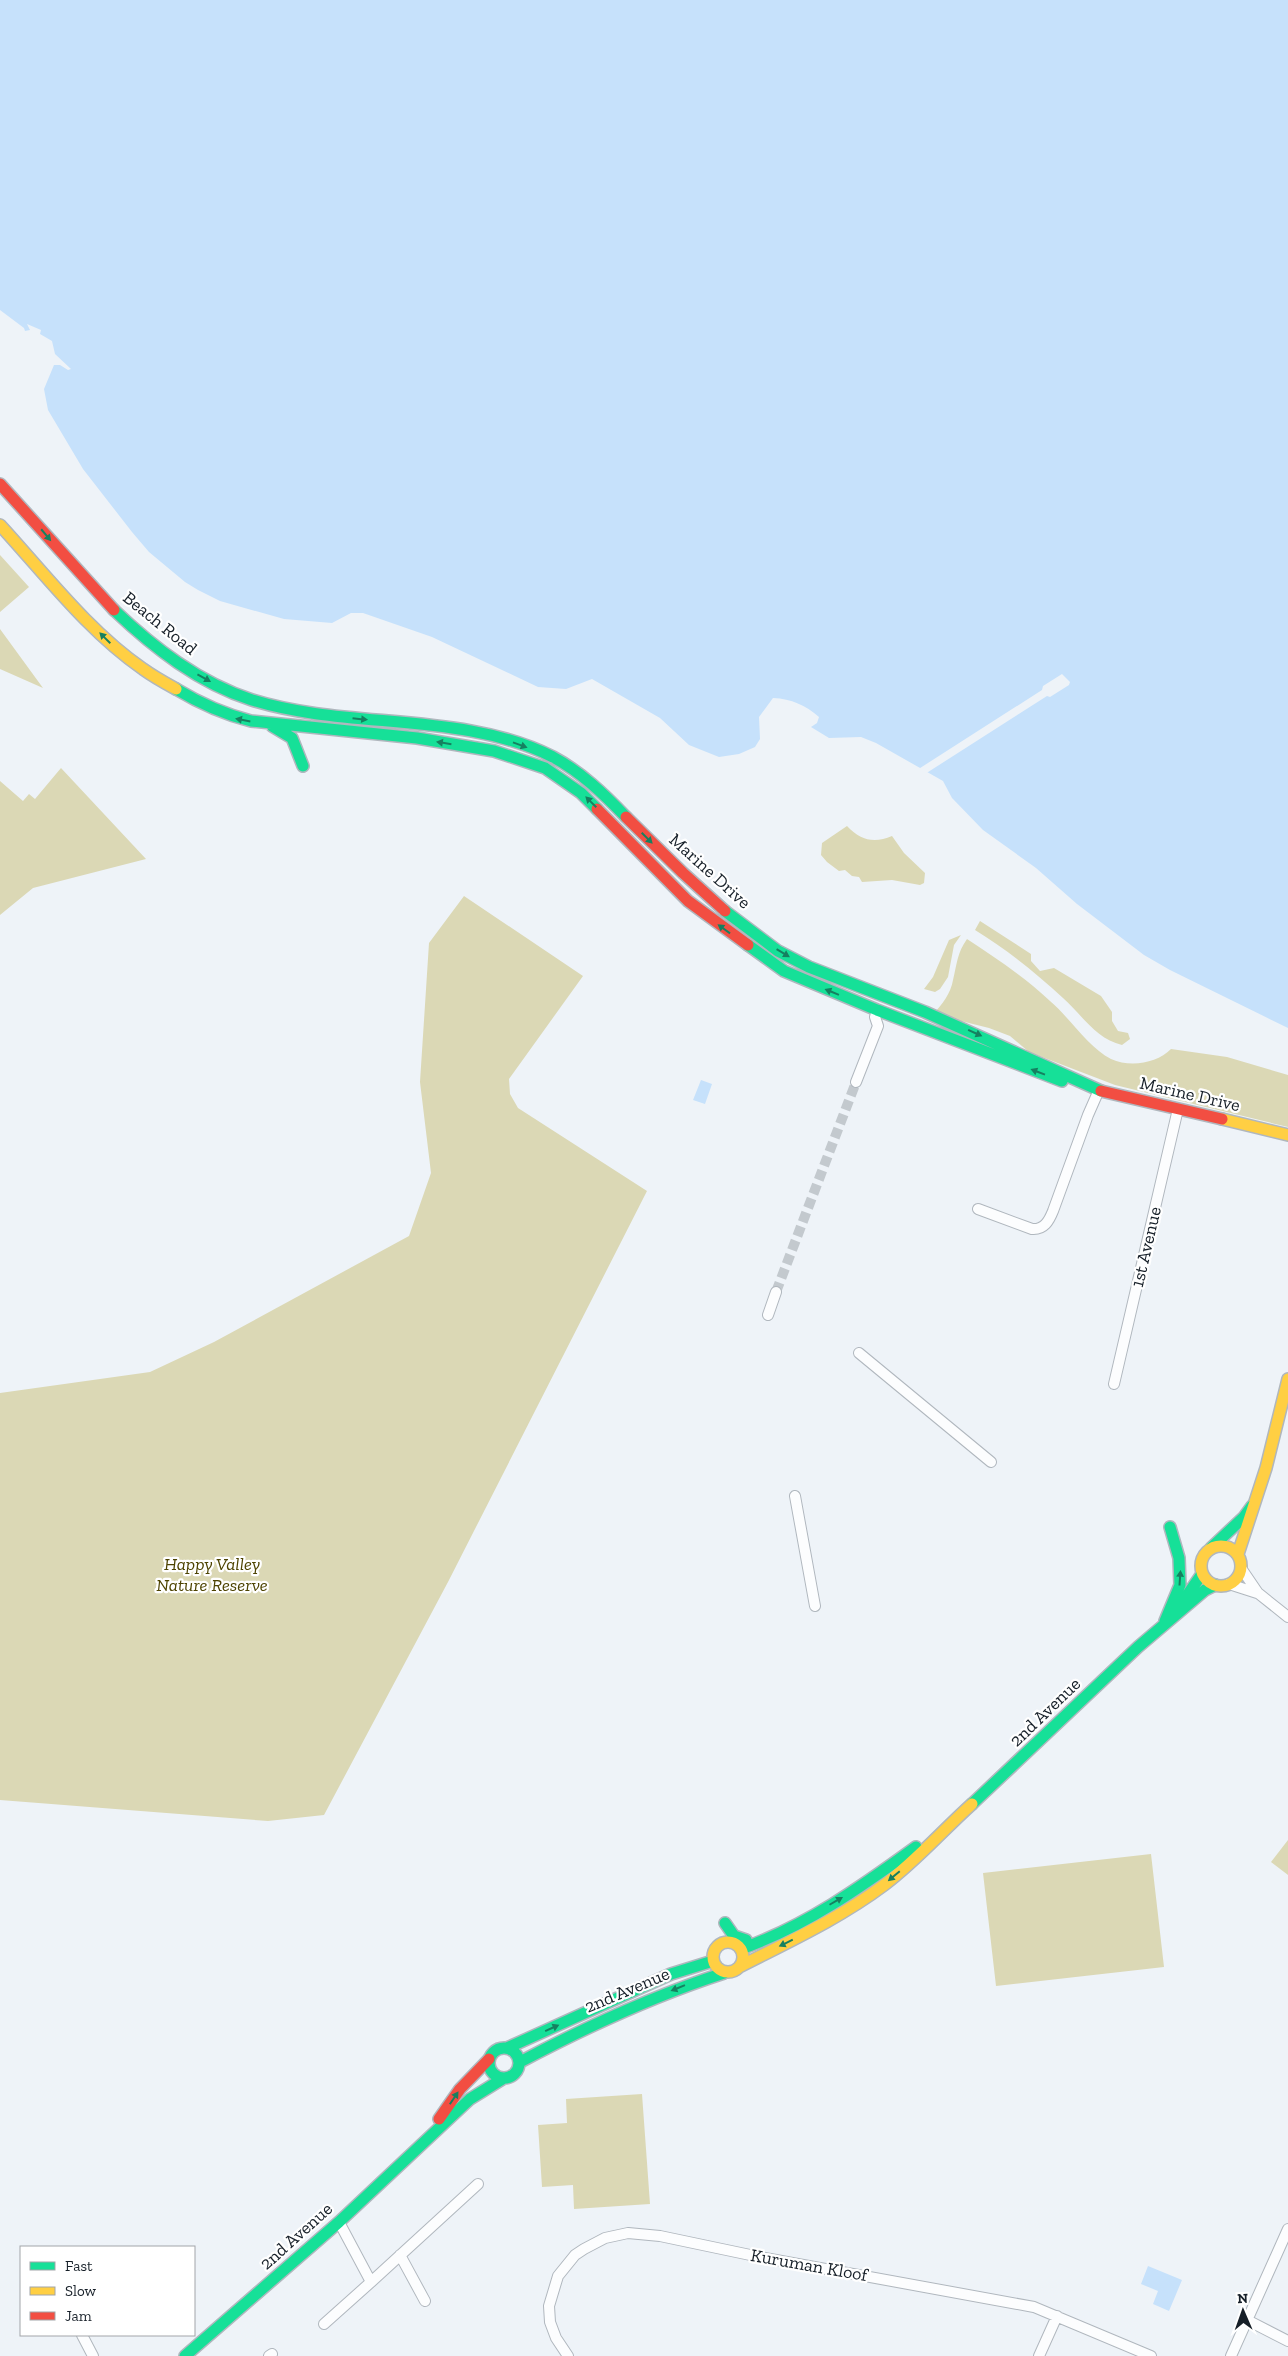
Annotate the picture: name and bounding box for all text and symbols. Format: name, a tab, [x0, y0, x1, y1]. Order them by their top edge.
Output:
one-way arrow	[40, 528, 51, 541]
street label: Beach Road	[118, 586, 202, 660]
one-way arrow	[99, 632, 111, 644]
one-way arrow	[197, 674, 211, 682]
one-way arrow	[235, 715, 251, 723]
one-way arrow	[352, 715, 368, 723]
one-way arrow	[435, 738, 451, 746]
one-way arrow	[513, 741, 528, 749]
one-way arrow	[585, 796, 597, 808]
street label: Marine Drive	[665, 829, 755, 913]
one-way arrow	[641, 832, 653, 844]
one-way arrow	[718, 924, 731, 934]
one-way arrow	[776, 949, 789, 958]
one-way arrow	[824, 987, 839, 995]
one-way arrow	[968, 1030, 982, 1038]
one-way arrow	[1030, 1068, 1045, 1076]
street label: Marine Drive	[1138, 1072, 1242, 1116]
street label: 1st Avenue	[1126, 1205, 1166, 1289]
park label: Happy Valley Nature Reserve	[156, 1553, 268, 1596]
one-way arrow	[1176, 1570, 1184, 1586]
street label: 2nd Avenue	[1005, 1673, 1085, 1751]
one-way arrow	[888, 1871, 901, 1882]
one-way arrow	[830, 1897, 843, 1906]
one-way arrow	[779, 1939, 793, 1947]
street label: 2nd Avenue	[581, 1962, 673, 2018]
one-way arrow	[671, 1984, 685, 1992]
one-way arrow	[545, 2023, 559, 2031]
one-way arrow	[449, 2091, 458, 2104]
street label: 2nd Avenue	[255, 2198, 337, 2274]
street label: Kuruman Kloof	[749, 2244, 870, 2286]
legend	[20, 2246, 195, 2336]
text: Fast	[65, 2257, 93, 2275]
text: Slow	[65, 2282, 97, 2300]
north arrow	[1218, 2286, 1268, 2336]
text: N	[1237, 2290, 1249, 2307]
text: Jam	[65, 2307, 92, 2325]

